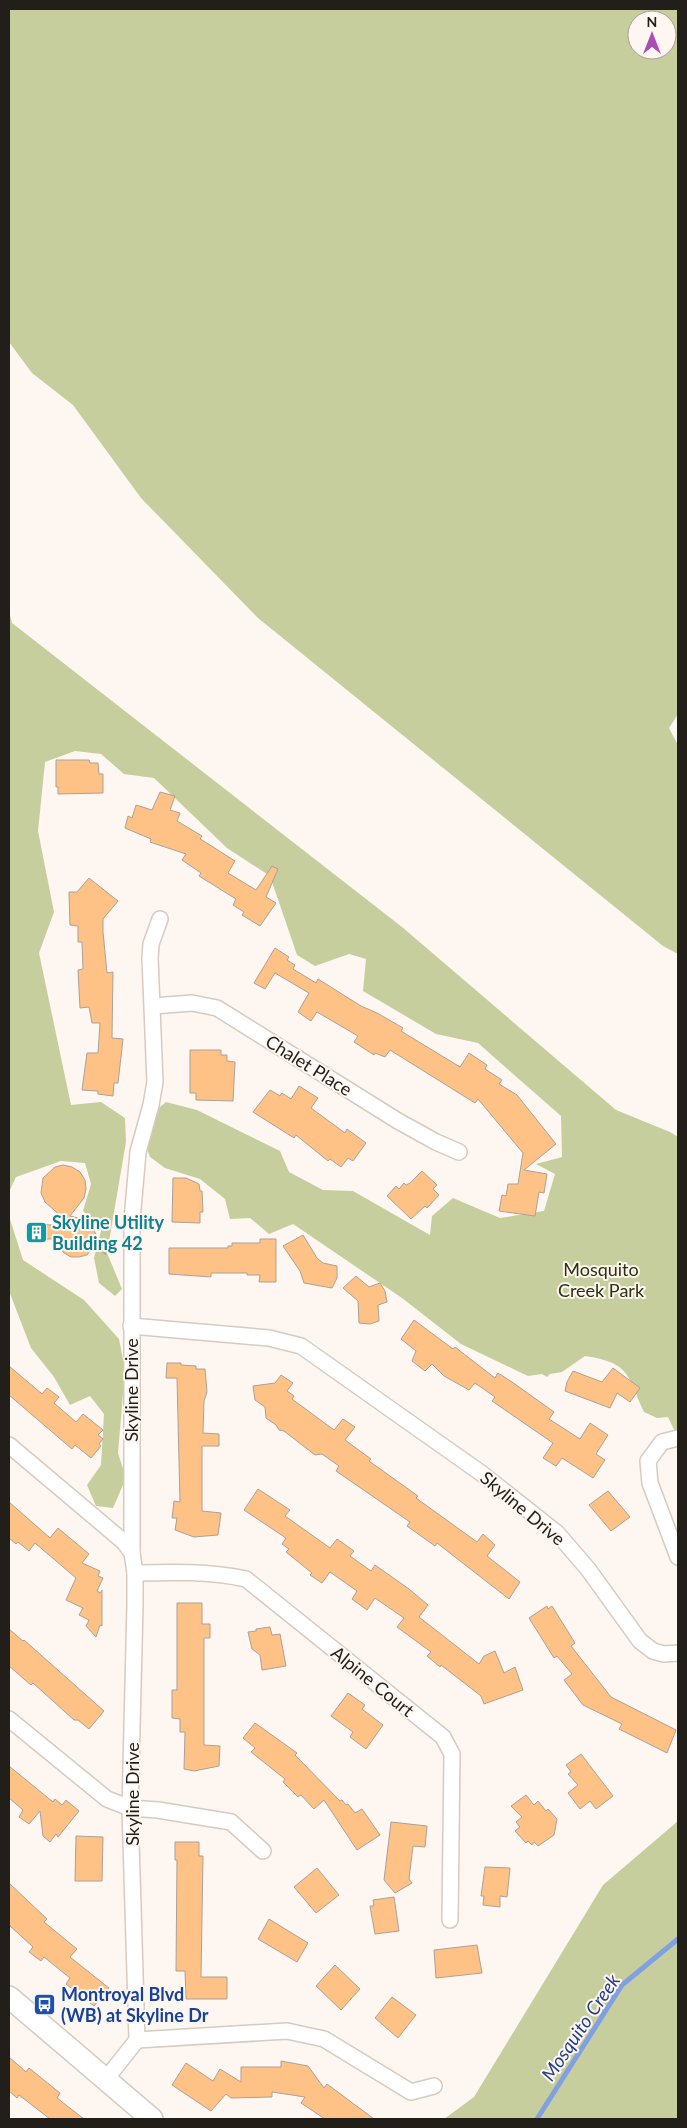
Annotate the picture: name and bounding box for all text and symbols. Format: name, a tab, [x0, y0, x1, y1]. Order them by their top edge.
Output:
north arrow	[627, 10, 677, 60]
text: N	[647, 13, 657, 30]
street label: Chalet Place	[262, 1030, 356, 1100]
place label: Skyline Utility Building 42	[52, 1211, 165, 1254]
building icon: Skyline Utility Building 42	[24, 1220, 48, 1244]
park label: Mosquito Creek Park	[558, 1258, 645, 1301]
street label: Skyline Drive	[120, 1338, 142, 1442]
street label: Skyline Drive	[476, 1466, 570, 1550]
street label: Alpine Court	[327, 1641, 419, 1721]
street label: Skyline Drive	[121, 1742, 143, 1846]
water label: Mosquito Creek	[536, 1969, 625, 2085]
place label: Montroyal Blvd (WB) at Skyline Dr	[61, 1983, 209, 2026]
bus stop icon: Montroyal Blvd (WB) at Skyline Dr	[33, 1992, 57, 2016]

